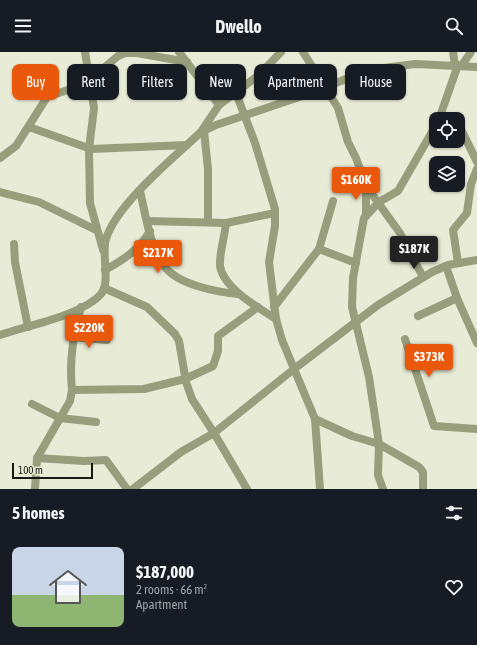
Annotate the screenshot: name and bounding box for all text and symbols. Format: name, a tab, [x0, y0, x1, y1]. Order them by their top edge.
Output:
icon: menu	[12, 15, 34, 37]
icon: search	[443, 15, 465, 37]
text: Dwello	[215, 16, 262, 37]
chip: Buy	[12, 64, 59, 100]
chip: Rent	[67, 64, 119, 100]
chip: Filters	[127, 64, 187, 100]
chip: New	[195, 64, 246, 100]
chip: Apartment	[254, 64, 337, 100]
chip: House	[345, 64, 406, 100]
map controls	[429, 112, 465, 192]
button: locate	[429, 112, 465, 148]
button: layers	[429, 156, 465, 192]
pin: $160K	[328, 167, 384, 201]
text: $160K	[341, 172, 371, 187]
pin: $187K	[386, 236, 442, 270]
pin: $217K	[130, 240, 186, 274]
text: $187K	[399, 241, 429, 256]
text: $217K	[143, 245, 173, 260]
pin: $220K	[61, 315, 117, 349]
text: $220K	[74, 320, 104, 335]
pin: $373K	[401, 344, 457, 378]
text: $373K	[414, 349, 444, 364]
scale bar	[12, 461, 93, 480]
text: 100 m	[18, 464, 43, 476]
icon: filters	[443, 502, 465, 524]
text: 5 homes	[12, 503, 65, 523]
text: $187,000	[136, 562, 194, 582]
icon: home	[44, 563, 92, 611]
icon: heart	[443, 576, 465, 598]
text: 2 rooms · 66 m²	[136, 582, 207, 597]
text: Apartment	[136, 597, 187, 612]

